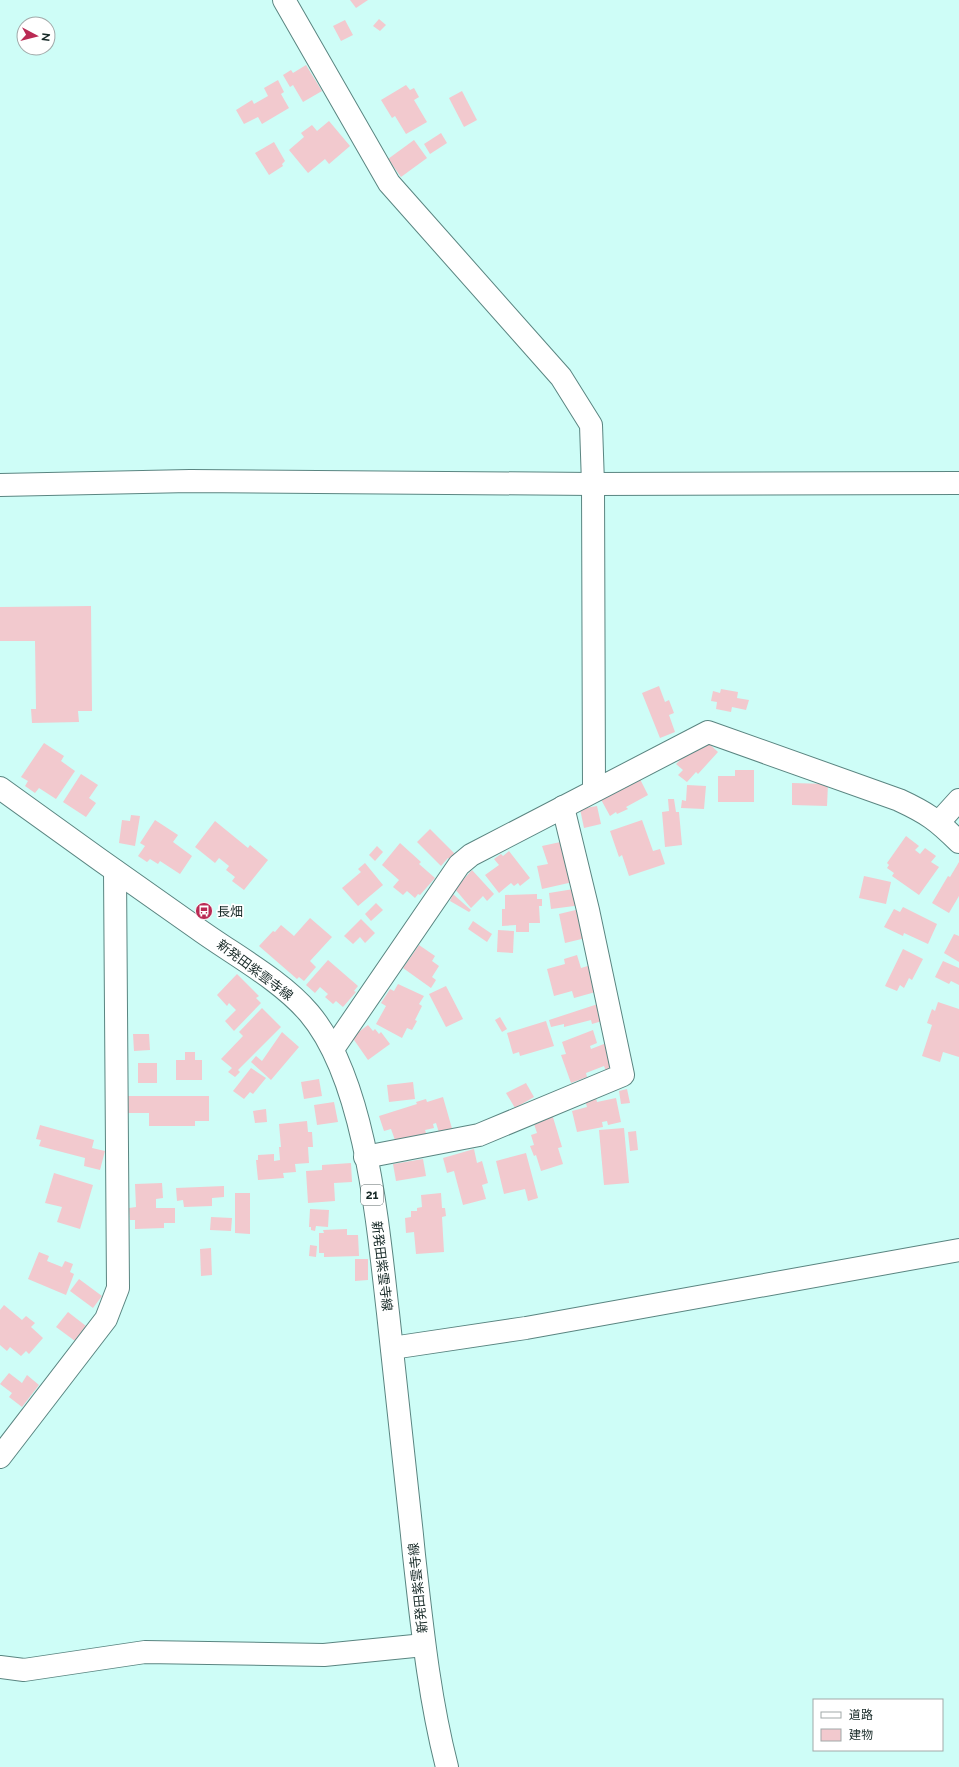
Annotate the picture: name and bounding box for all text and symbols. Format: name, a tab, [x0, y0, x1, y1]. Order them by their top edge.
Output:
north arrow	[16, 16, 56, 56]
text: N	[38, 32, 52, 42]
bus stop icon: 長畑	[194, 901, 214, 921]
place label: 長畑	[217, 904, 243, 919]
street label: 新発田紫雲寺線	[214, 937, 296, 1003]
road number: 21	[361, 1185, 383, 1205]
street label: 新発田紫雲寺線	[369, 1220, 395, 1312]
street label: 新発田紫雲寺線	[406, 1542, 430, 1634]
legend	[813, 1699, 943, 1751]
text: 道路	[849, 1708, 873, 1722]
text: 建物	[849, 1728, 873, 1742]

